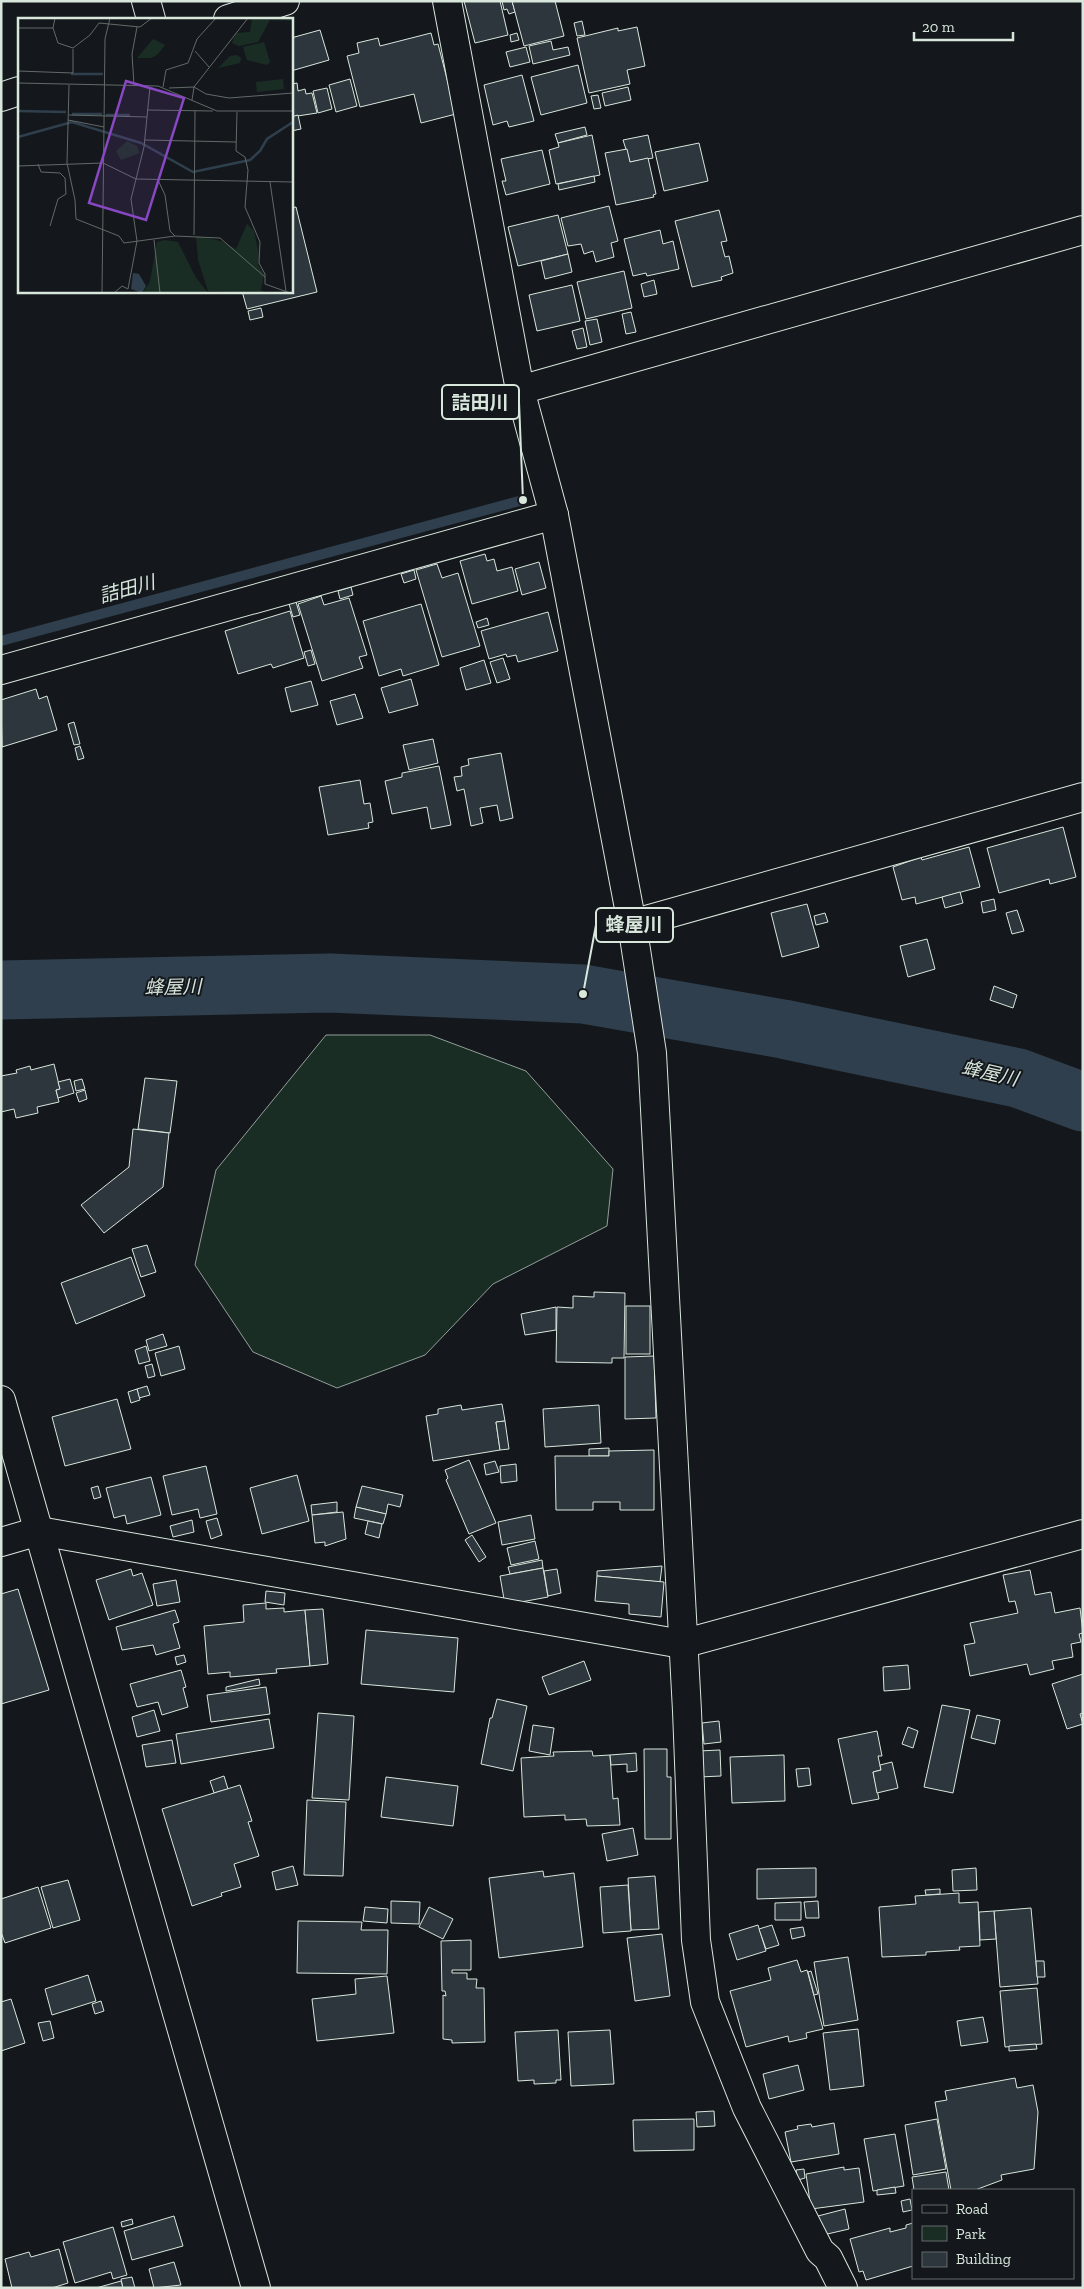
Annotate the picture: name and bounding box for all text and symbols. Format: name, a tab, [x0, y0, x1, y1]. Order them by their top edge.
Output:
scale bar	[914, 10, 1013, 42]
inset map	[18, 18, 292, 292]
text: 20 m	[922, 18, 955, 36]
callout: 詰田川	[442, 385, 519, 419]
text: 詰田川	[451, 391, 509, 414]
water label: 詰田川	[96, 570, 159, 607]
callout: 蜂屋川	[596, 908, 673, 942]
text: 蜂屋川	[605, 913, 663, 936]
water label: 蜂屋川	[144, 975, 204, 999]
water label: 蜂屋川	[960, 1055, 1022, 1091]
legend	[912, 2189, 1074, 2279]
text: Road	[956, 2200, 989, 2218]
text: Park	[956, 2225, 986, 2243]
text: Building	[956, 2250, 1011, 2268]

